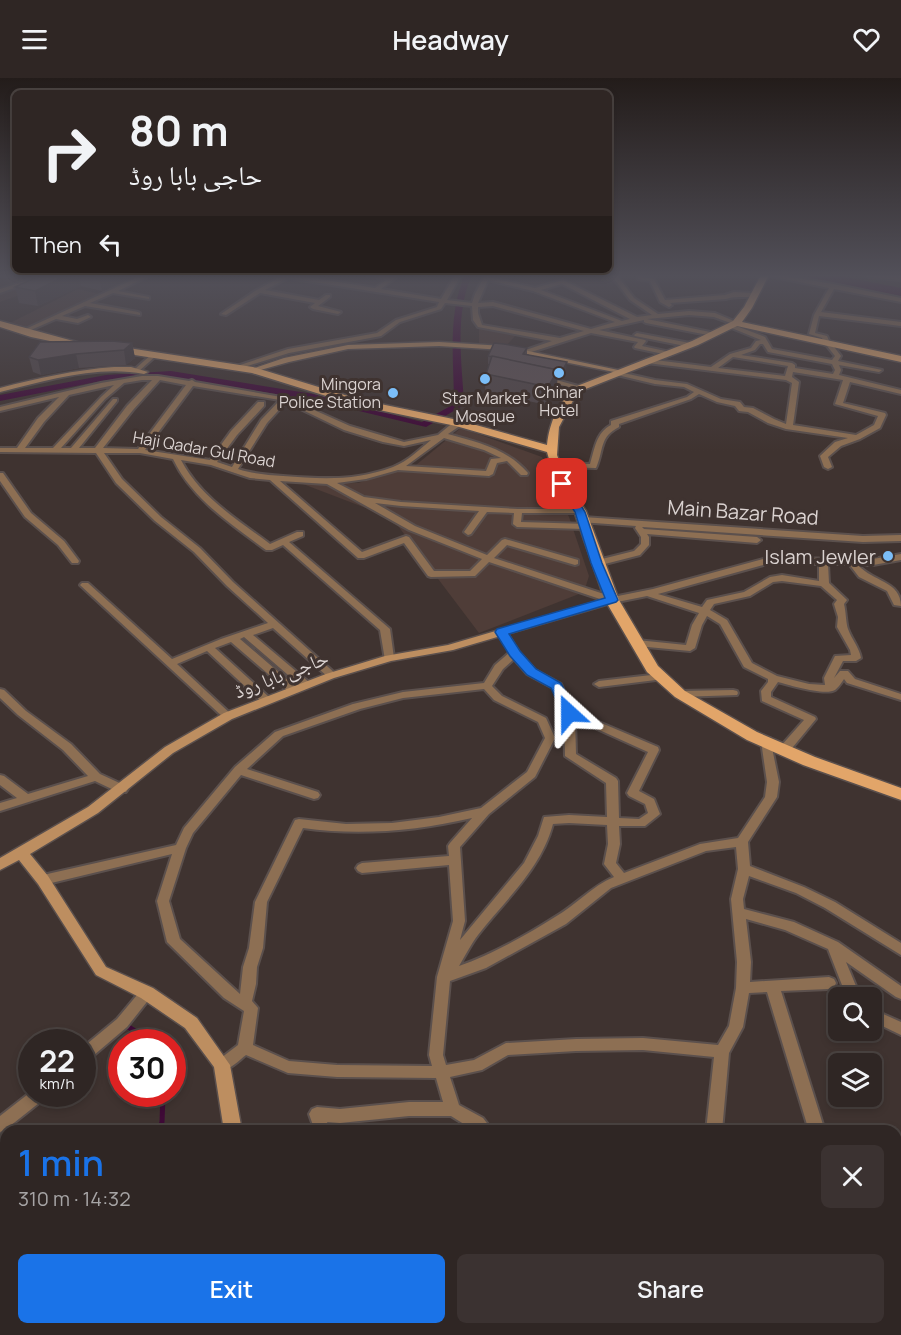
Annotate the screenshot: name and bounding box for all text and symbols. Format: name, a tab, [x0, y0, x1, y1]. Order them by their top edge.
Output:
text: Headway	[392, 21, 509, 58]
icon: menu	[18, 23, 51, 56]
icon: heart	[850, 23, 883, 56]
text: 80 m	[129, 101, 229, 159]
icon: right	[30, 114, 108, 192]
text: حاجی بابا روڈ	[129, 156, 262, 193]
icon: left	[94, 228, 127, 261]
text: Then	[30, 230, 82, 260]
marker: Chinar Hotel	[552, 366, 566, 380]
marker: Star Market Mosque	[478, 372, 492, 386]
place label: Mingora Police Station	[279, 373, 381, 413]
place label: Chinar Hotel	[535, 381, 584, 421]
marker: Mingora Police Station	[386, 386, 400, 400]
place label: Star Market Mosque	[442, 387, 528, 427]
street label: Haji Qadar Gul Road	[131, 426, 277, 472]
pin	[536, 458, 587, 509]
icon: arrive	[545, 467, 578, 500]
street label: Main Bazar Road	[666, 493, 820, 531]
place label: Islam Jewler	[765, 543, 876, 570]
marker: Islam Jewler	[881, 549, 895, 563]
street label: حاجی بابا روڈ	[230, 644, 332, 704]
position arrow	[537, 681, 601, 745]
map controls	[828, 987, 882, 1107]
button: search	[828, 987, 882, 1041]
speed limit sign: 30	[108, 1029, 186, 1107]
text: 22	[39, 1040, 75, 1081]
button: layers	[828, 1053, 882, 1107]
text: km/h	[40, 1073, 74, 1094]
text: 1 min	[18, 1138, 104, 1187]
button: close	[821, 1145, 884, 1208]
text: 310 m · 14:32	[18, 1185, 131, 1212]
button: Exit	[18, 1254, 445, 1323]
button: Share	[457, 1254, 884, 1323]

